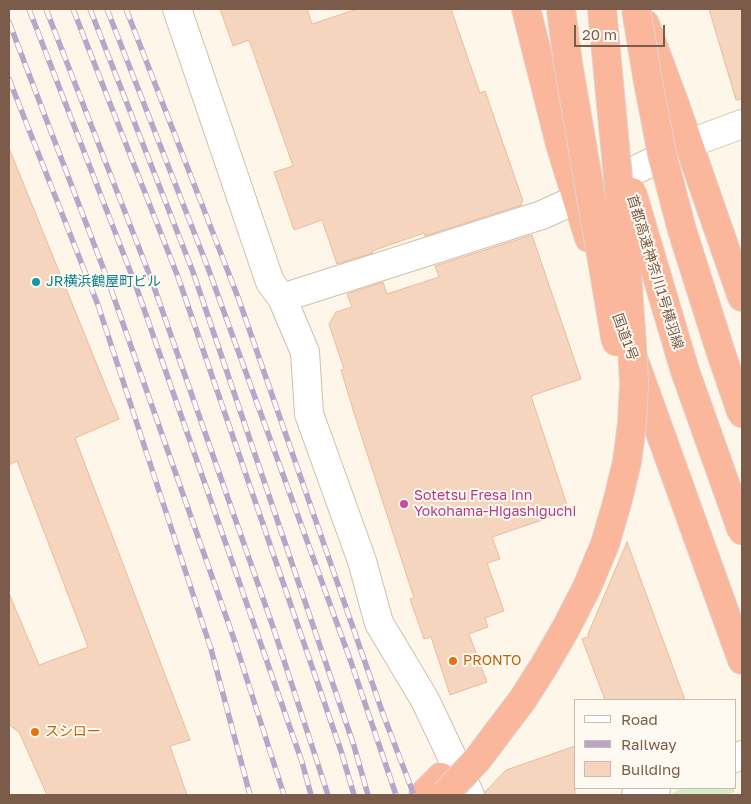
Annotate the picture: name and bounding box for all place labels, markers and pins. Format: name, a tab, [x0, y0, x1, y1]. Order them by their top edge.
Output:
place label: JR横浜鶴屋町ビル	[46, 274, 161, 290]
marker: JR横浜鶴屋町ビル	[30, 276, 42, 288]
place label: Sotetsu Fresa Inn Yokohama-Higashiguchi	[414, 488, 576, 520]
marker: Sotetsu Fresa Inn Yokohama-Higashiguchi	[398, 498, 410, 510]
place label: PRONTO	[463, 653, 521, 669]
marker: PRONTO	[447, 655, 459, 667]
place label: スシロー	[45, 724, 101, 740]
marker: スシロー	[29, 726, 41, 738]

